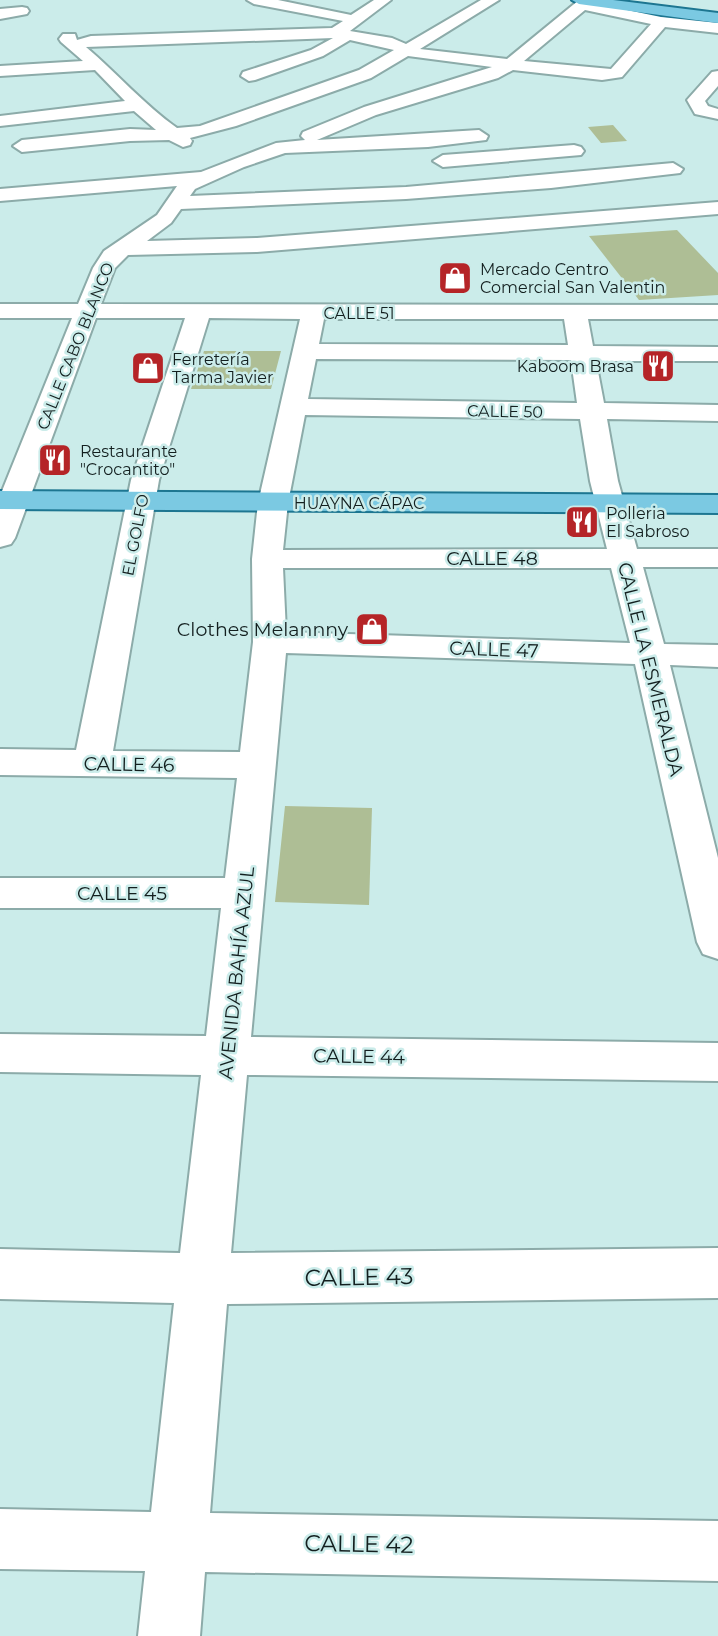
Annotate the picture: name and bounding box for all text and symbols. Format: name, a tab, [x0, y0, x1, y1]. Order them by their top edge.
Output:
shop icon: Mercado Centro Comercial San Valentin	[436, 259, 474, 297]
street label: CALLE CABO BLANCO	[33, 260, 118, 433]
place label: Mercado Centro Comercial San Valentin	[480, 260, 665, 297]
street label: CALLE 51	[323, 304, 395, 323]
restaurant icon: Kaboom Brasa	[639, 347, 677, 385]
shop icon: Ferretería Tarma Javier	[129, 349, 167, 387]
place label: Ferretería Tarma Javier	[172, 350, 273, 387]
place label: Kaboom Brasa	[517, 357, 634, 376]
street label: CALLE 50	[467, 401, 543, 422]
restaurant icon: Restaurante "Crocantito"	[36, 441, 74, 479]
place label: Restaurante "Crocantito"	[80, 442, 177, 479]
street label: EL GOLFO	[118, 493, 153, 578]
street label: HUAYNA CÁPAC	[294, 494, 424, 513]
restaurant icon: Polleria El Sabroso	[563, 503, 601, 541]
place label: Polleria El Sabroso	[606, 504, 689, 541]
street label: CALLE 48	[446, 547, 538, 570]
street label: CALLE LA ESMERALDA	[613, 560, 688, 779]
shop icon: Clothes Melannny	[353, 610, 391, 648]
place label: Clothes Melannny	[177, 618, 349, 641]
street label: CALLE 47	[449, 636, 539, 663]
street label: CALLE 46	[83, 752, 175, 777]
street label: AVENIDA BAHÍA AZUL	[214, 865, 259, 1081]
street label: CALLE 45	[77, 882, 167, 905]
street label: CALLE 44	[313, 1044, 406, 1069]
street label: CALLE 43	[304, 1262, 414, 1292]
street label: CALLE 42	[304, 1529, 414, 1559]

